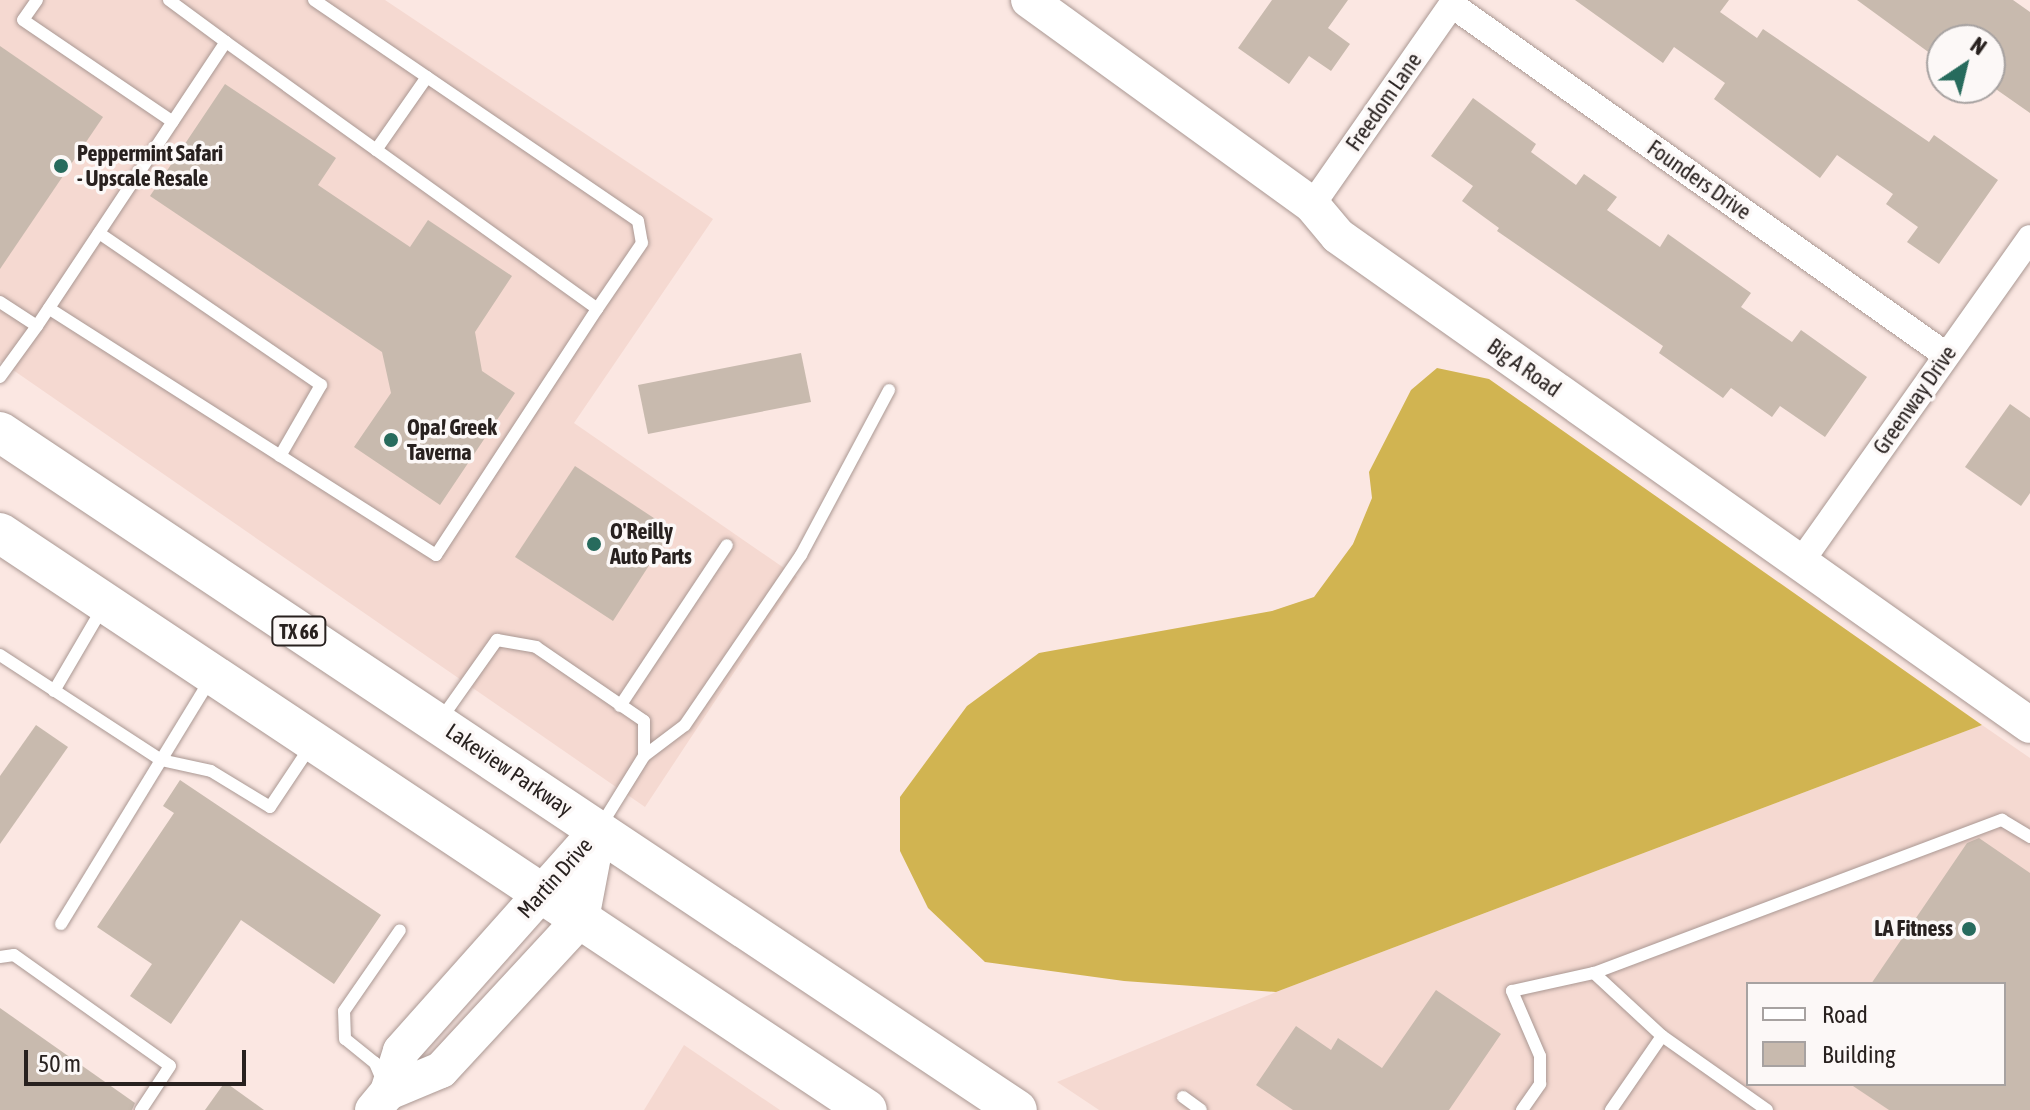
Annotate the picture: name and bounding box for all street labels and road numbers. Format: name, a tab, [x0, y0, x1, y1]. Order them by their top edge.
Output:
street label: Freedom Lane	[1341, 48, 1427, 156]
street label: Founders Drive	[1642, 135, 1756, 225]
street label: Big A Road	[1482, 333, 1566, 403]
street label: Greenway Drive	[1868, 341, 1962, 459]
road number: TX 66	[271, 615, 327, 647]
street label: Lakeview Parkway	[441, 718, 577, 822]
street label: Martin Drive	[512, 832, 598, 924]

